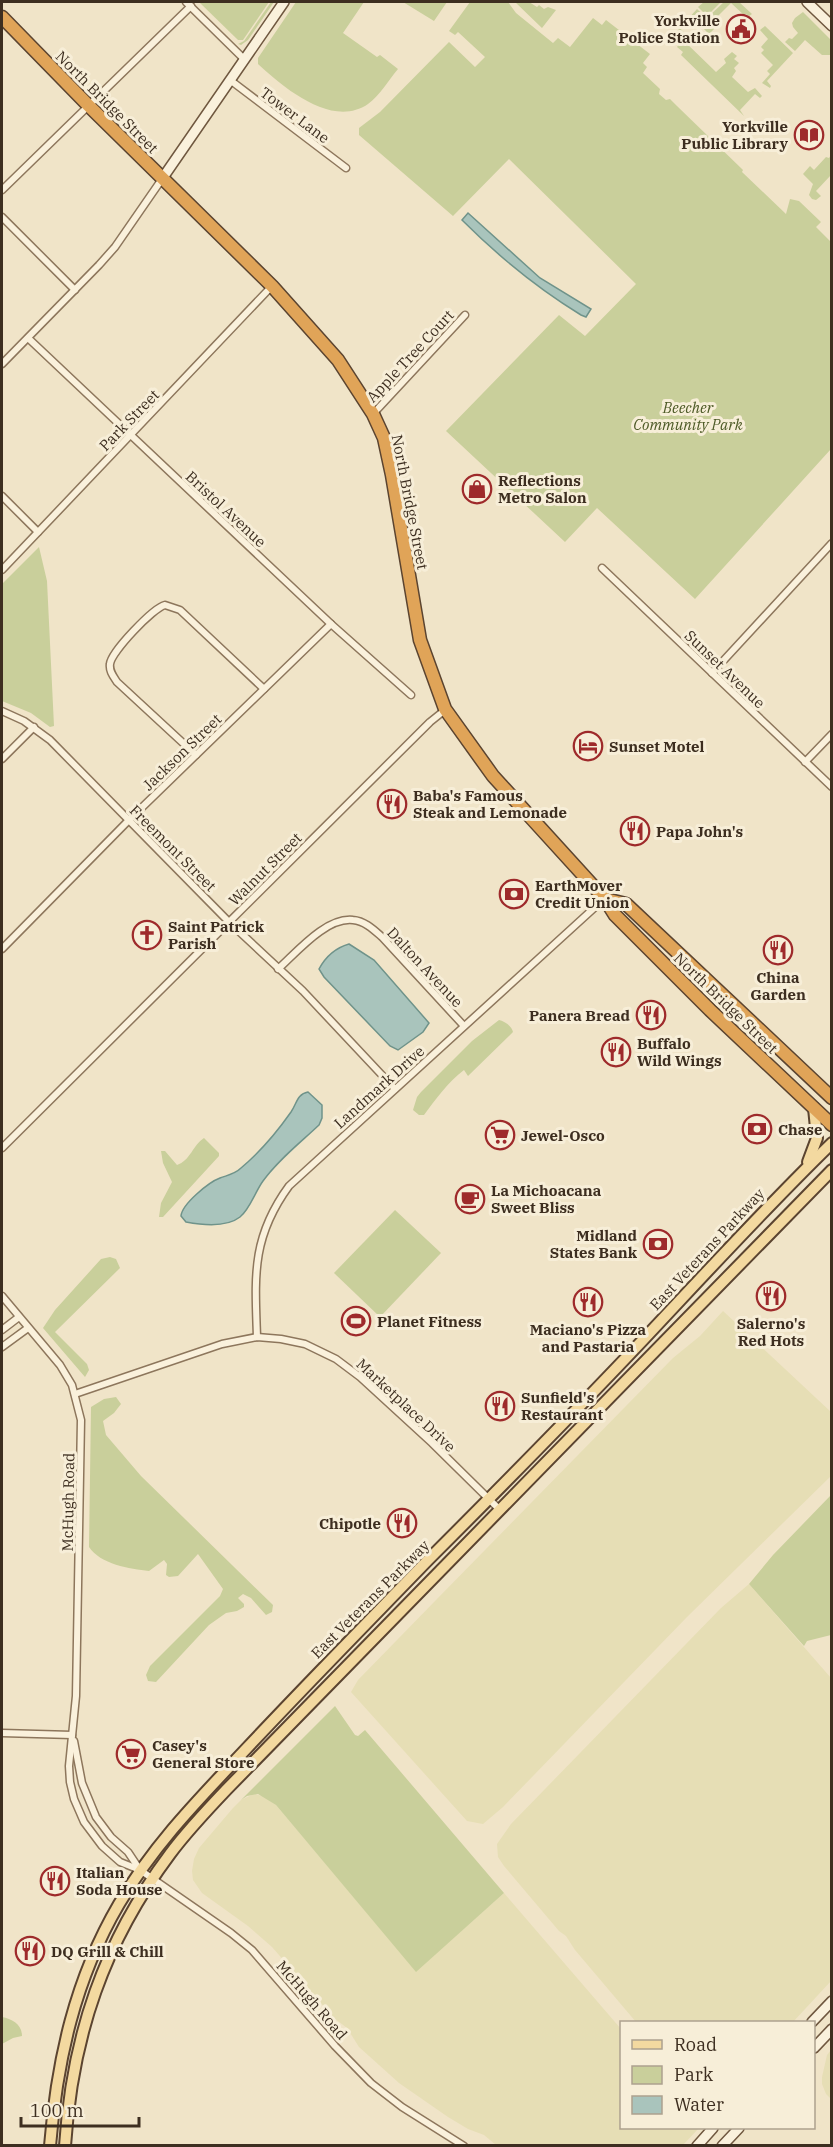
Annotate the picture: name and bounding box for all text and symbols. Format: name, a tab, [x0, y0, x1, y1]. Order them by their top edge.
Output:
place label: Yorkville Police Station	[619, 11, 720, 47]
public building icon: Yorkville Police Station	[725, 13, 757, 45]
street label: North Bridge Street	[52, 47, 162, 157]
street label: Tower Lane	[257, 83, 333, 147]
place label: Yorkville Public Library	[681, 117, 788, 153]
library icon: Yorkville Public Library	[793, 119, 825, 151]
street label: Apple Tree Court	[362, 306, 458, 406]
street label: Park Street	[95, 385, 163, 455]
park label: Beecher Community Park	[633, 398, 743, 434]
street label: North Bridge Street	[388, 433, 432, 571]
street label: Bristol Avenue	[182, 467, 270, 551]
place label: Reflections Metro Salon	[498, 471, 587, 507]
shop icon: Reflections Metro Salon	[461, 473, 493, 505]
street label: Sunset Avenue	[681, 626, 769, 712]
street label: Jackson Street	[139, 710, 225, 794]
hotel icon: Sunset Motel	[572, 730, 604, 762]
place label: Sunset Motel	[609, 737, 705, 756]
place label: Baba's Famous Steak and Lemonade	[413, 786, 567, 822]
restaurant icon: Baba's Famous Steak and Lemonade	[376, 788, 408, 820]
street label: Freemont Street	[126, 801, 220, 895]
restaurant icon: Papa John's	[619, 815, 651, 847]
place label: Papa John's	[656, 822, 743, 841]
street label: Walnut Street	[224, 828, 306, 910]
place label: EarthMover Credit Union	[535, 876, 630, 912]
bank icon: EarthMover Credit Union	[498, 878, 530, 910]
place label: Saint Patrick Parish	[168, 917, 265, 953]
church icon: Saint Patrick Parish	[131, 919, 163, 951]
street label: Dalton Avenue	[383, 923, 467, 1011]
restaurant icon: China Garden	[762, 934, 794, 966]
street label: North Bridge Street	[670, 948, 782, 1058]
place label: China Garden	[750, 968, 806, 1004]
restaurant icon: Panera Bread	[635, 999, 667, 1031]
place label: Panera Bread	[529, 1006, 631, 1025]
place label: Buffalo Wild Wings	[637, 1034, 722, 1070]
restaurant icon: Buffalo Wild Wings	[600, 1036, 632, 1068]
street label: Landmark Drive	[330, 1041, 428, 1133]
bank icon: Chase	[741, 1113, 773, 1145]
supermarket icon: Jewel-Osco	[484, 1119, 516, 1151]
place label: Chase	[778, 1120, 822, 1139]
place label: Jewel-Osco	[521, 1126, 605, 1145]
place label: La Michoacana Sweet Bliss	[491, 1181, 602, 1217]
cafe icon: La Michoacana Sweet Bliss	[454, 1183, 486, 1215]
street label: East Veterans Parkway	[646, 1184, 768, 1314]
place label: Midland States Bank	[550, 1226, 638, 1262]
bank icon: Midland States Bank	[642, 1228, 674, 1260]
restaurant icon: Salerno's Red Hots	[755, 1280, 787, 1312]
restaurant icon: Maciano's Pizza and Pastaria	[572, 1286, 604, 1318]
sports icon: Planet Fitness	[340, 1305, 372, 1337]
place label: Planet Fitness	[377, 1312, 482, 1331]
place label: Salerno's Red Hots	[737, 1314, 805, 1350]
place label: Maciano's Pizza and Pastaria	[530, 1320, 647, 1356]
street label: Marketplace Drive	[352, 1354, 460, 1456]
place label: Sunfield's Restaurant	[521, 1388, 603, 1424]
restaurant icon: Sunfield's Restaurant	[484, 1390, 516, 1422]
street label: McHugh Road	[58, 1452, 78, 1552]
restaurant icon: Chipotle	[386, 1507, 418, 1539]
place label: Chipotle	[319, 1514, 381, 1533]
street label: East Veterans Parkway	[307, 1536, 433, 1662]
place label: Casey's General Store	[152, 1736, 255, 1772]
supermarket icon: Casey's General Store	[115, 1738, 147, 1770]
place label: Italian Soda House	[76, 1863, 163, 1899]
restaurant icon: Italian Soda House	[39, 1865, 71, 1897]
restaurant icon: DQ Grill & Chill	[14, 1935, 46, 1967]
place label: DQ Grill & Chill	[51, 1942, 164, 1961]
street label: McHugh Road	[272, 1957, 352, 2043]
legend	[620, 2021, 815, 2129]
text: Road	[674, 2033, 717, 2056]
text: Park	[674, 2063, 714, 2086]
scale bar	[21, 2090, 140, 2128]
text: Water	[674, 2093, 724, 2116]
text: 100 m	[30, 2099, 84, 2122]

